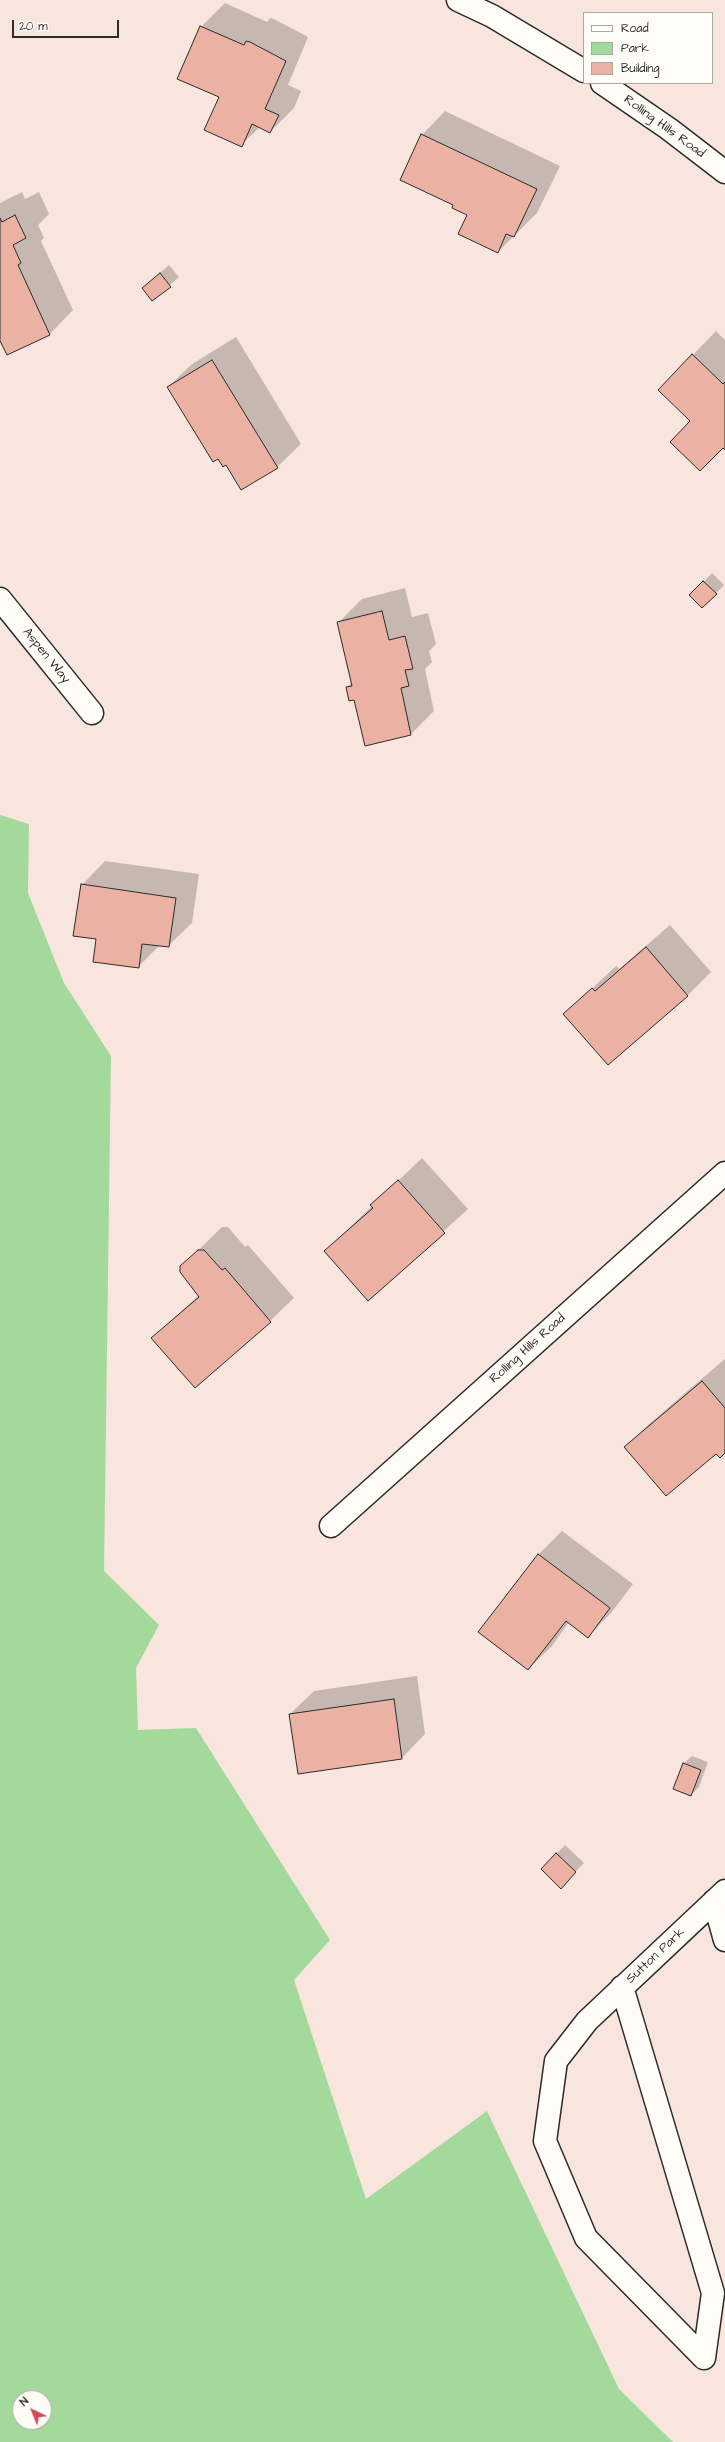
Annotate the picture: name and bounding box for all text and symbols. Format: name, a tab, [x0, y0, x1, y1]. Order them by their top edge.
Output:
scale bar	[14, 12, 121, 38]
legend	[583, 12, 713, 84]
text: 20 m	[19, 18, 48, 35]
text: Road	[621, 20, 649, 37]
text: Park	[621, 40, 649, 57]
text: Building	[621, 60, 659, 77]
street label: Rolling Hills Road	[620, 92, 708, 162]
street label: Aspen Way	[19, 625, 73, 687]
street label: Rolling Hills Road	[487, 1311, 569, 1387]
street label: Sutton Park	[623, 1925, 689, 1987]
north arrow	[12, 2390, 52, 2430]
text: N	[17, 2394, 32, 2409]

